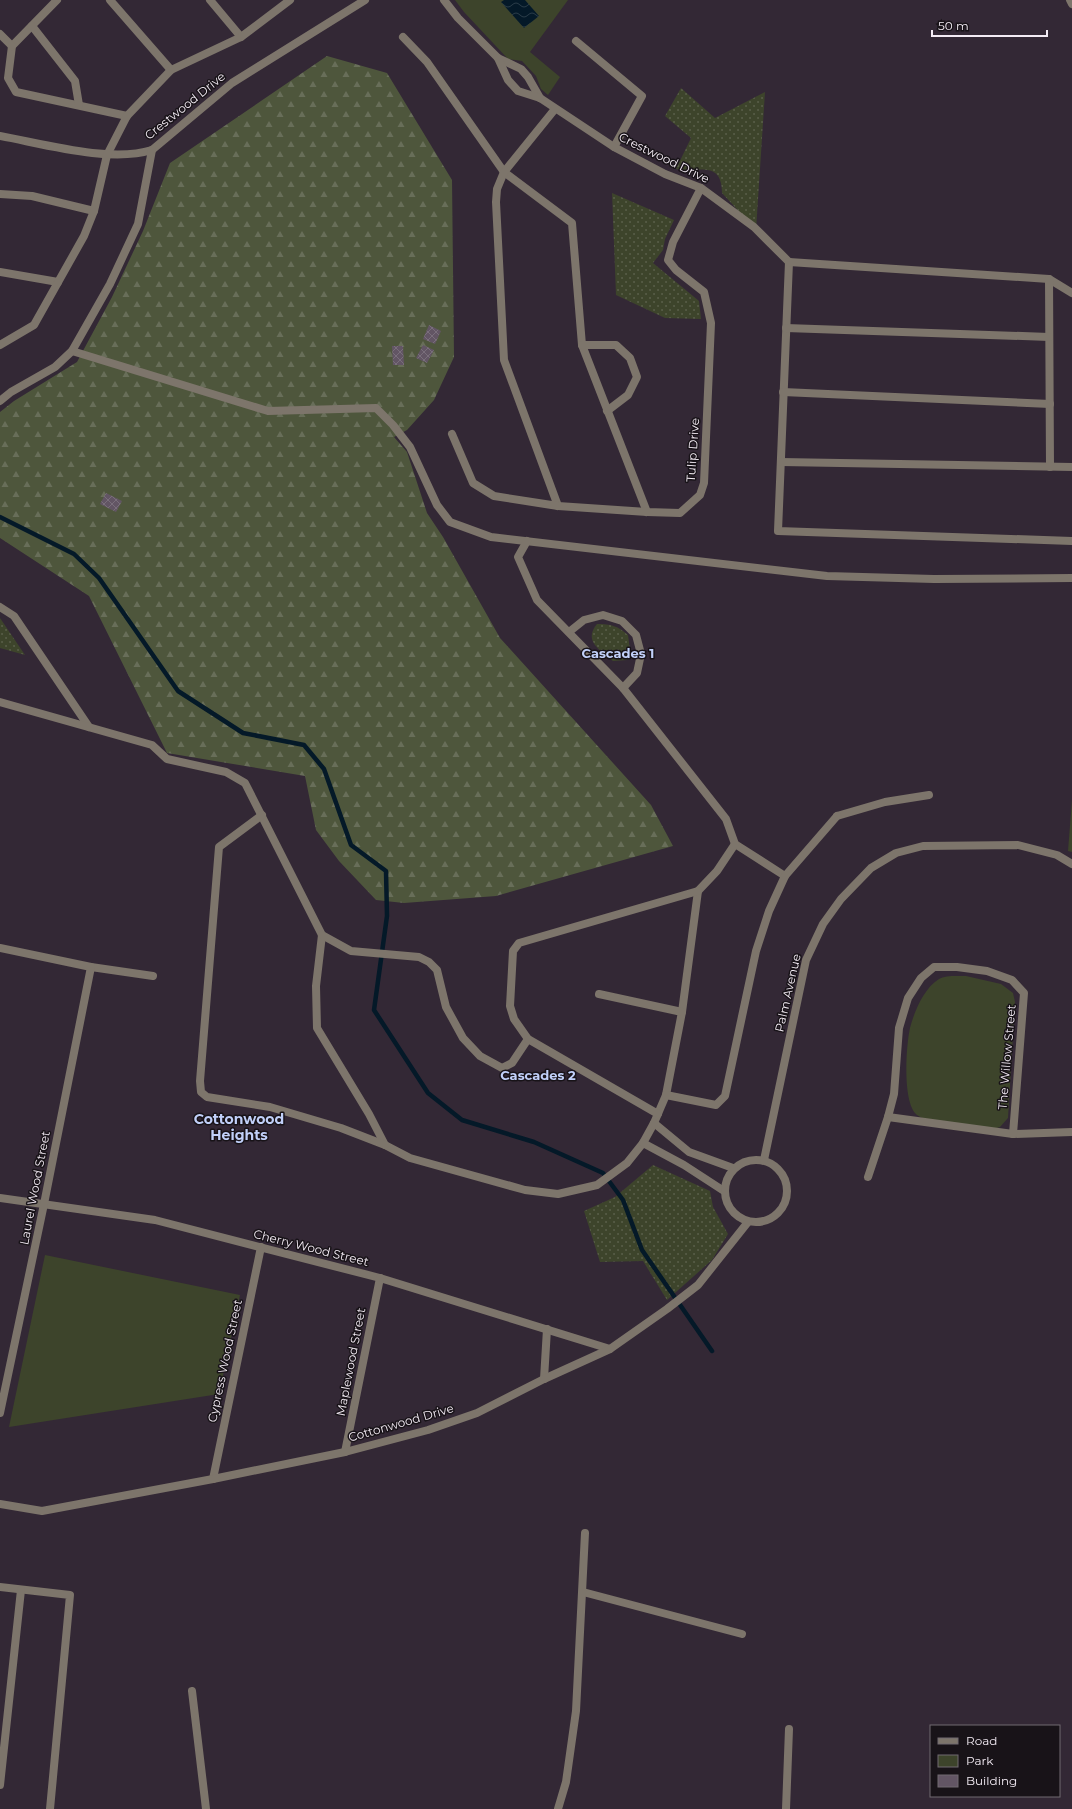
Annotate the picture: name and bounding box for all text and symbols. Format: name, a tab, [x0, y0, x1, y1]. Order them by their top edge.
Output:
scale bar	[932, 12, 1047, 38]
text: 50 m	[938, 18, 969, 33]
street label: Crestwood Drive	[141, 69, 228, 143]
street label: Crestwood Drive	[616, 129, 712, 186]
street label: Tulip Drive	[683, 418, 702, 482]
district label: Cascades 1	[582, 645, 654, 661]
street label: Palm Avenue	[771, 952, 804, 1034]
street label: The Willow Street	[994, 1004, 1019, 1110]
district label: Cascades 2	[500, 1067, 576, 1083]
district label: Cottonwood Heights	[194, 1110, 284, 1144]
street label: Laurel Wood Street	[16, 1130, 53, 1246]
street label: Cherry Wood Street	[252, 1226, 370, 1269]
street label: Cypress Wood Street	[204, 1298, 245, 1424]
street label: Maplewood Street	[333, 1306, 368, 1417]
street label: Cottonwood Drive	[347, 1400, 455, 1445]
legend	[930, 1725, 1060, 1797]
text: Road	[966, 1733, 997, 1748]
text: Park	[966, 1753, 994, 1768]
text: Building	[966, 1773, 1017, 1788]

